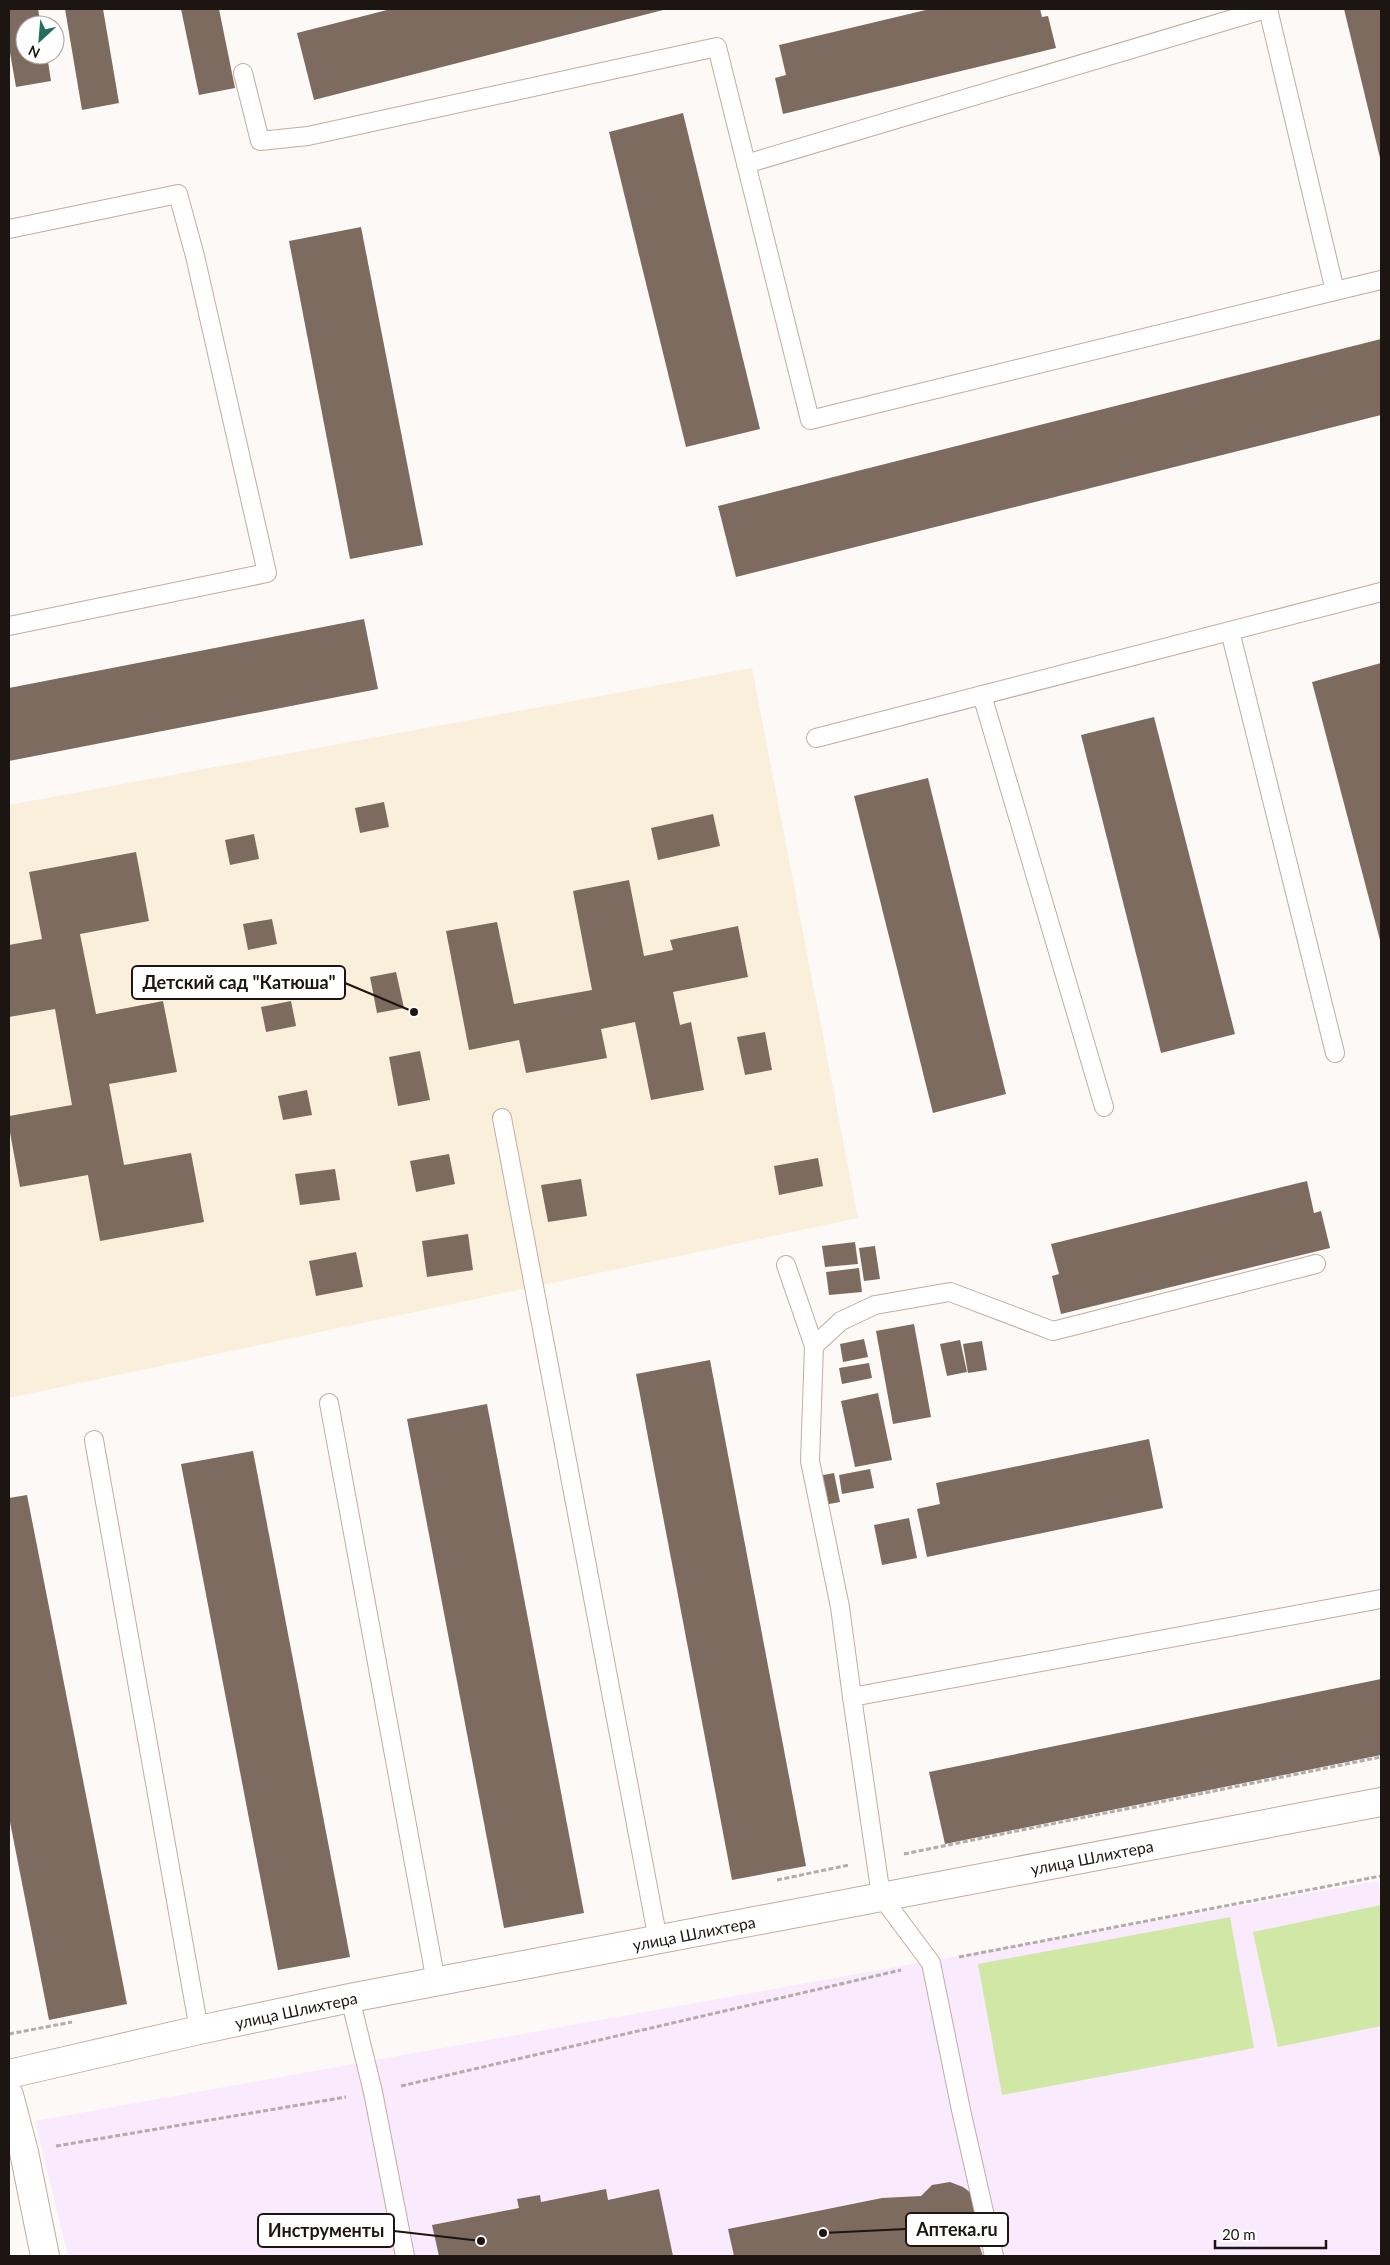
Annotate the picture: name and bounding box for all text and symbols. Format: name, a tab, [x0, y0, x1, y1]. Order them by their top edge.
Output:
north arrow	[15, 15, 65, 65]
text: N	[26, 42, 43, 62]
callout: Детский сад "Катюша"	[132, 966, 345, 999]
text: Детский сад "Катюша"	[142, 971, 336, 993]
street label: улица Шлихтера	[1029, 1836, 1155, 1878]
street label: улица Шлихтера	[631, 1912, 757, 1954]
street label: улица Шлихтера	[233, 1988, 359, 2032]
callout: Аптека.ru	[906, 2213, 1008, 2246]
callout: Инструменты	[258, 2214, 394, 2247]
text: Аптека.ru	[915, 2218, 998, 2240]
scale bar	[1215, 2218, 1326, 2250]
text: Инструменты	[268, 2219, 384, 2241]
text: 20 m	[1222, 2225, 1256, 2243]

